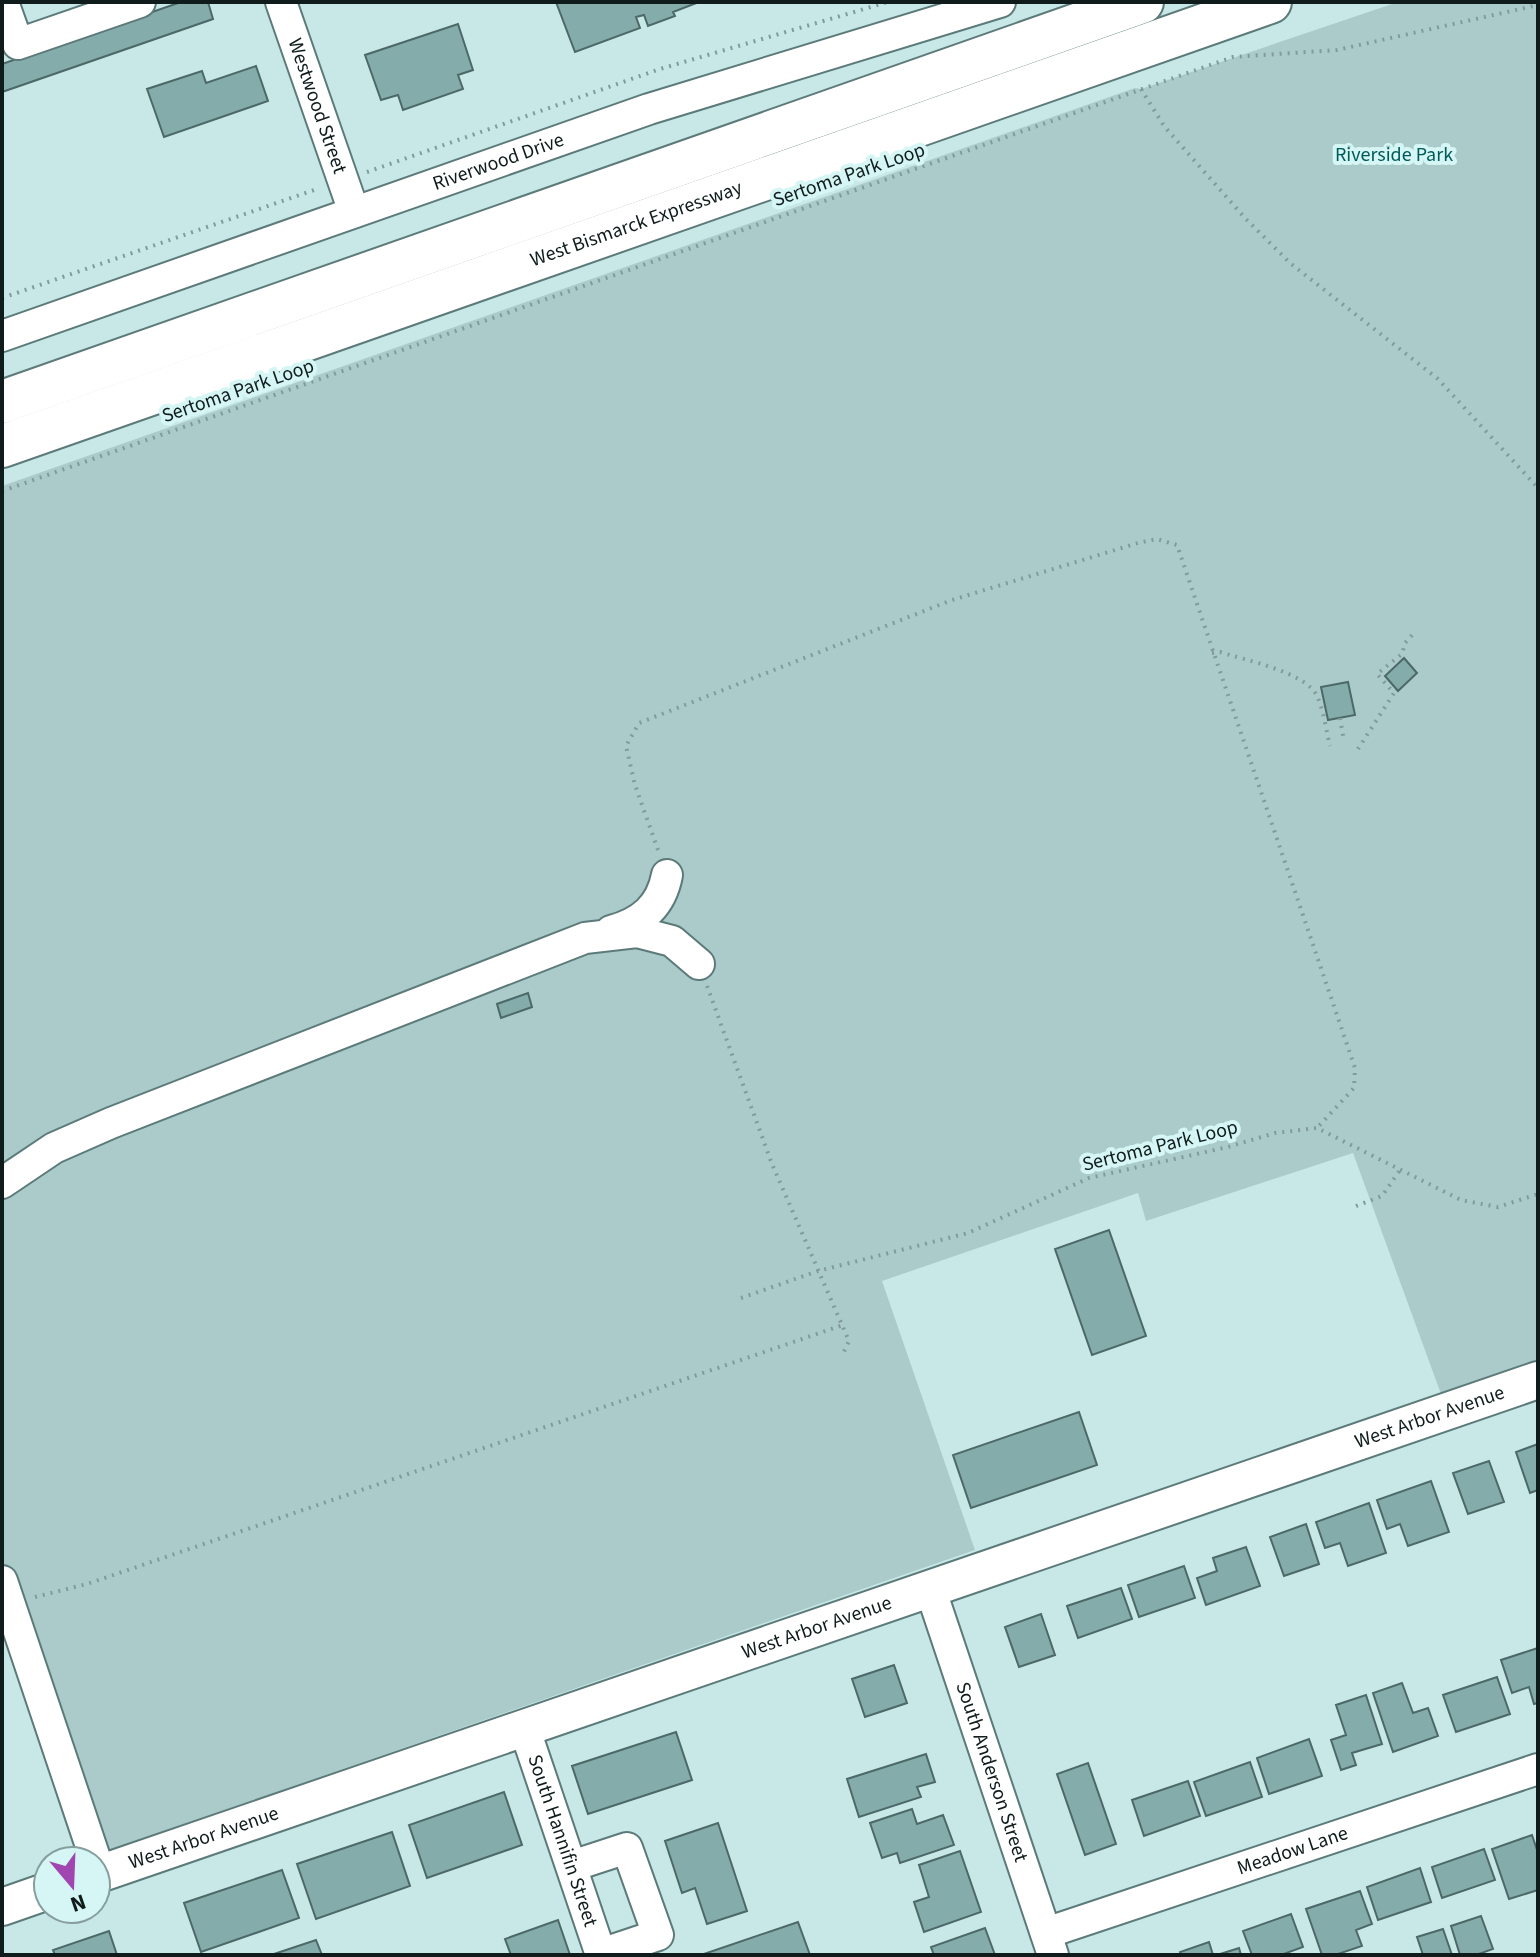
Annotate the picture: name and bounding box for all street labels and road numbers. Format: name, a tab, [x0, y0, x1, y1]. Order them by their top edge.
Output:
street label: Westwood Street	[281, 34, 354, 178]
street label: Riverwood Drive	[429, 126, 568, 198]
street label: Sertoma Park Loop	[769, 136, 929, 214]
street label: West Bismarck Expressway	[526, 174, 747, 274]
street label: Sertoma Park Loop	[158, 352, 318, 430]
street label: Sertoma Park Loop	[1079, 1113, 1241, 1179]
street label: West Arbor Avenue	[1351, 1378, 1508, 1456]
street label: West Arbor Avenue	[738, 1589, 895, 1666]
street label: South Anderson Street	[948, 1678, 1035, 1866]
street label: South Hannifin Street	[520, 1751, 605, 1931]
street label: West Arbor Avenue	[125, 1799, 283, 1877]
street label: Meadow Lane	[1234, 1819, 1352, 1882]

